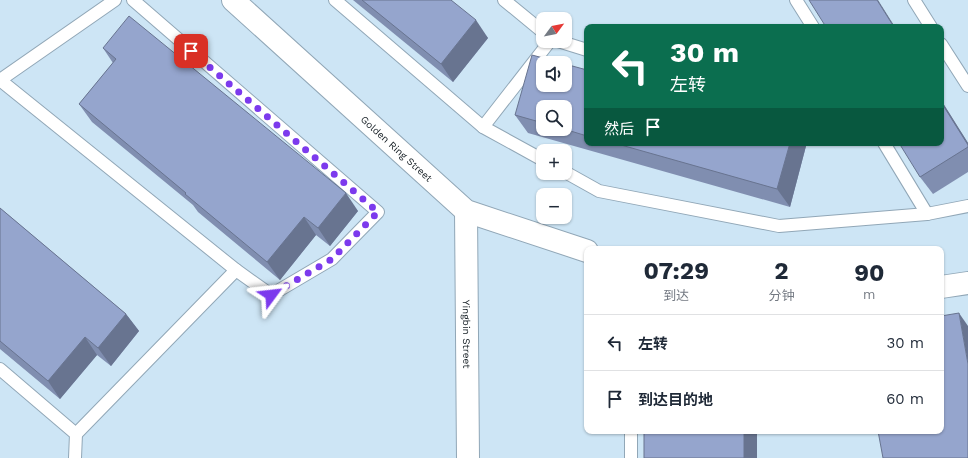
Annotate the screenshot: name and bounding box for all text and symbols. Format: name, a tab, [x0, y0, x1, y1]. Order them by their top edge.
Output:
north arrow	[536, 12, 572, 48]
map controls	[536, 12, 572, 224]
pin	[174, 34, 208, 68]
text: 30 m	[670, 36, 739, 69]
icon: arrive	[180, 40, 202, 62]
icon: left	[604, 40, 656, 92]
button: sound	[536, 56, 572, 92]
text: 左转	[670, 74, 706, 95]
button: search	[536, 100, 572, 136]
street label: Golden Ring Street	[359, 113, 435, 184]
icon: arrive	[642, 116, 664, 138]
text: 然后	[604, 120, 634, 138]
button: +	[536, 144, 572, 180]
button: −	[536, 188, 572, 224]
text: 07:29	[644, 257, 709, 285]
text: 2	[774, 257, 789, 285]
text: 90	[854, 259, 884, 287]
position arrow	[250, 274, 292, 316]
text: m	[863, 287, 875, 302]
text: 到达	[663, 288, 689, 303]
text: 分钟	[769, 288, 795, 303]
street label: Yingbin Street	[461, 300, 473, 369]
icon: left	[604, 332, 626, 354]
text: 30 m	[887, 334, 924, 352]
text: 左转	[638, 335, 668, 353]
icon: arrive	[604, 388, 626, 410]
text: 60 m	[886, 390, 924, 408]
text: 到达目的地	[638, 391, 713, 409]

